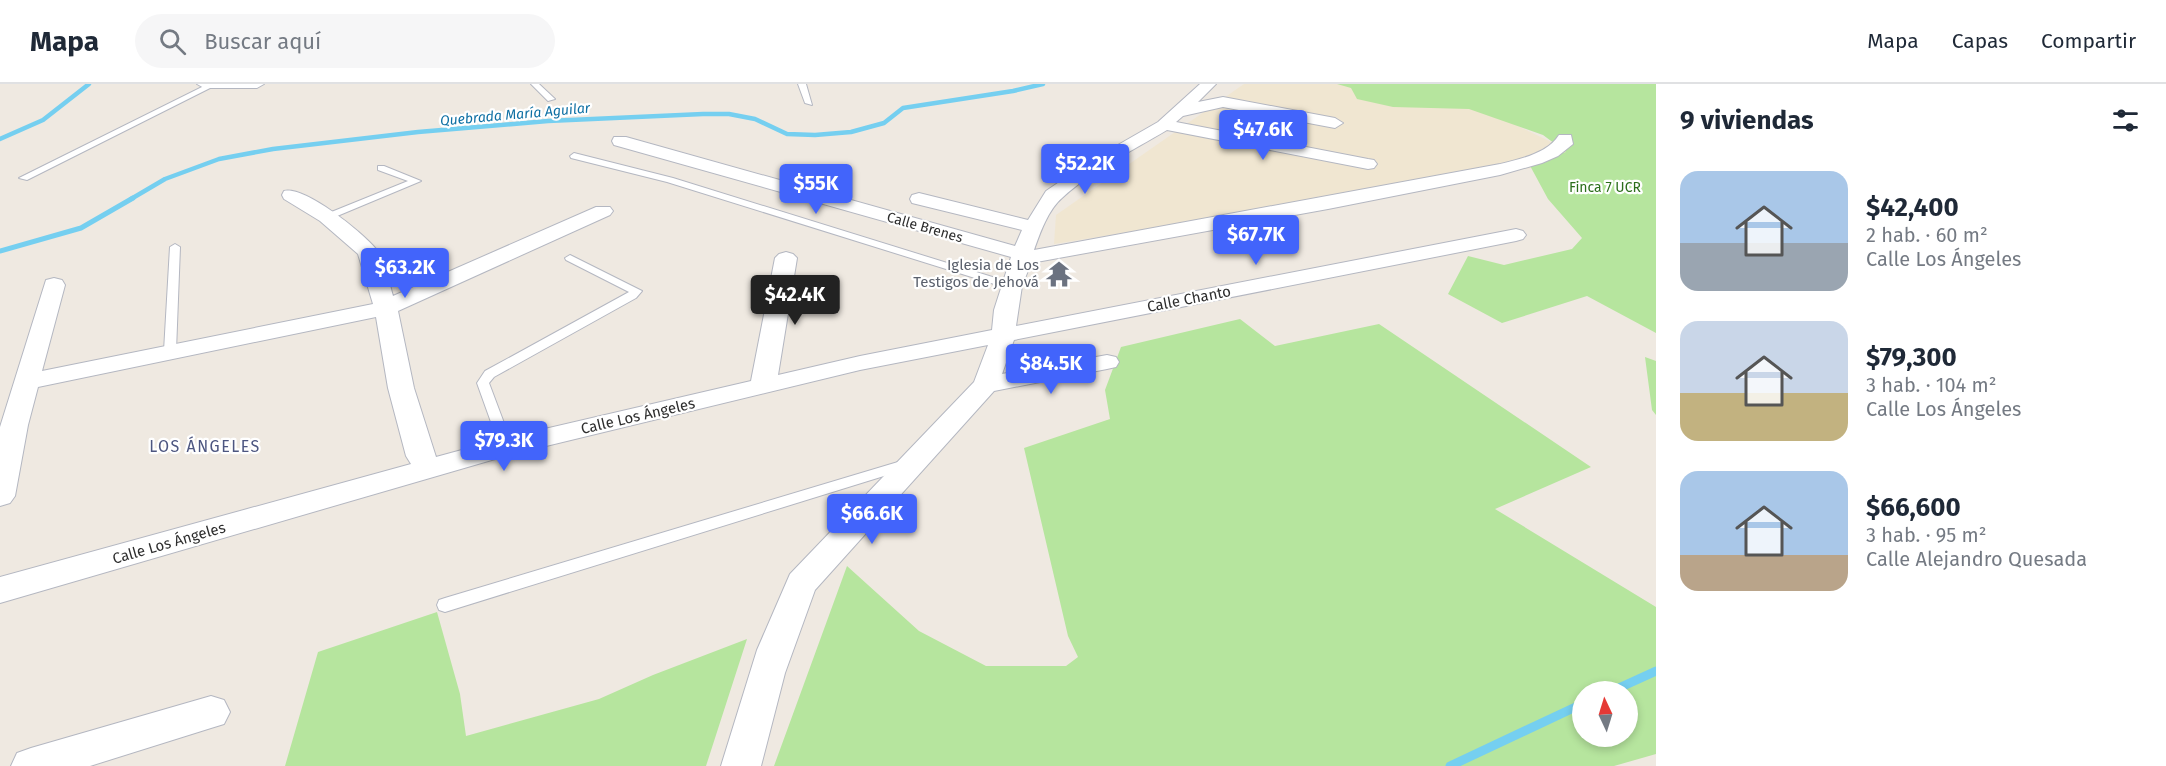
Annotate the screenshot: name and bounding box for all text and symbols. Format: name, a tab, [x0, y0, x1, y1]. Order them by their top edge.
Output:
search box	[135, 14, 555, 68]
text: Mapa	[30, 25, 99, 58]
icon: search	[156, 25, 189, 58]
text: Buscar aquí	[204, 28, 321, 55]
text: Mapa	[1867, 28, 1919, 54]
text: Capas	[1952, 28, 2008, 54]
text: Compartir	[2041, 28, 2136, 54]
water label: Quebrada María Aguilar	[439, 99, 591, 130]
icon: filters	[2109, 104, 2142, 137]
text: 9 viviendas	[1680, 105, 1814, 136]
pin: $47.6K	[1214, 110, 1312, 161]
text: $47.6K	[1233, 117, 1293, 141]
pin: $52.2K	[1036, 144, 1134, 195]
text: $52.2K	[1055, 151, 1115, 175]
pin: $55K	[780, 164, 852, 215]
text: $55K	[794, 171, 838, 195]
park label: Finca 7 UCR	[1569, 179, 1641, 196]
text: $42,400	[1866, 192, 1959, 223]
icon: home	[1728, 195, 1800, 267]
street label: Calle Brenes	[885, 209, 965, 247]
pin: $67.7K	[1207, 215, 1305, 266]
text: $67.7K	[1227, 222, 1285, 246]
text: 2 hab. · 60 m²	[1866, 223, 1988, 247]
text: Calle Los Ángeles	[1866, 247, 2021, 271]
pin: $63.2K	[356, 248, 454, 299]
text: $63.2K	[375, 255, 435, 279]
place label: Iglesia de Los Testigos de Jehová	[913, 256, 1039, 291]
temple icon: Iglesia de Los Testigos de Jehová	[1044, 259, 1074, 289]
pin: $42.4K	[746, 275, 844, 326]
text: $42.4K	[765, 282, 825, 306]
street label: Calle Chanto	[1146, 282, 1232, 316]
text: $79,300	[1866, 342, 1957, 373]
pin: $84.5K	[1002, 344, 1100, 395]
icon: home	[1728, 345, 1800, 417]
text: $84.5K	[1020, 351, 1082, 375]
text: 3 hab. · 104 m²	[1866, 373, 1997, 397]
street label: Calle Los Ángeles	[579, 394, 697, 438]
text: Calle Los Ángeles	[1866, 397, 2021, 421]
pin: $79.3K	[455, 421, 553, 472]
text: $79.3K	[474, 428, 534, 452]
district label: LOS ÁNGELES	[149, 436, 261, 456]
text: $66,600	[1866, 492, 1961, 523]
pin: $66.6K	[823, 494, 921, 545]
icon: home	[1728, 495, 1800, 567]
text: $66.6K	[841, 501, 903, 525]
street label: Calle Los Ángeles	[110, 518, 228, 568]
text: 3 hab. · 95 m²	[1866, 523, 1987, 547]
text: Calle Alejandro Quesada	[1866, 547, 2087, 571]
north arrow	[1572, 681, 1638, 747]
map controls	[1572, 681, 1638, 747]

